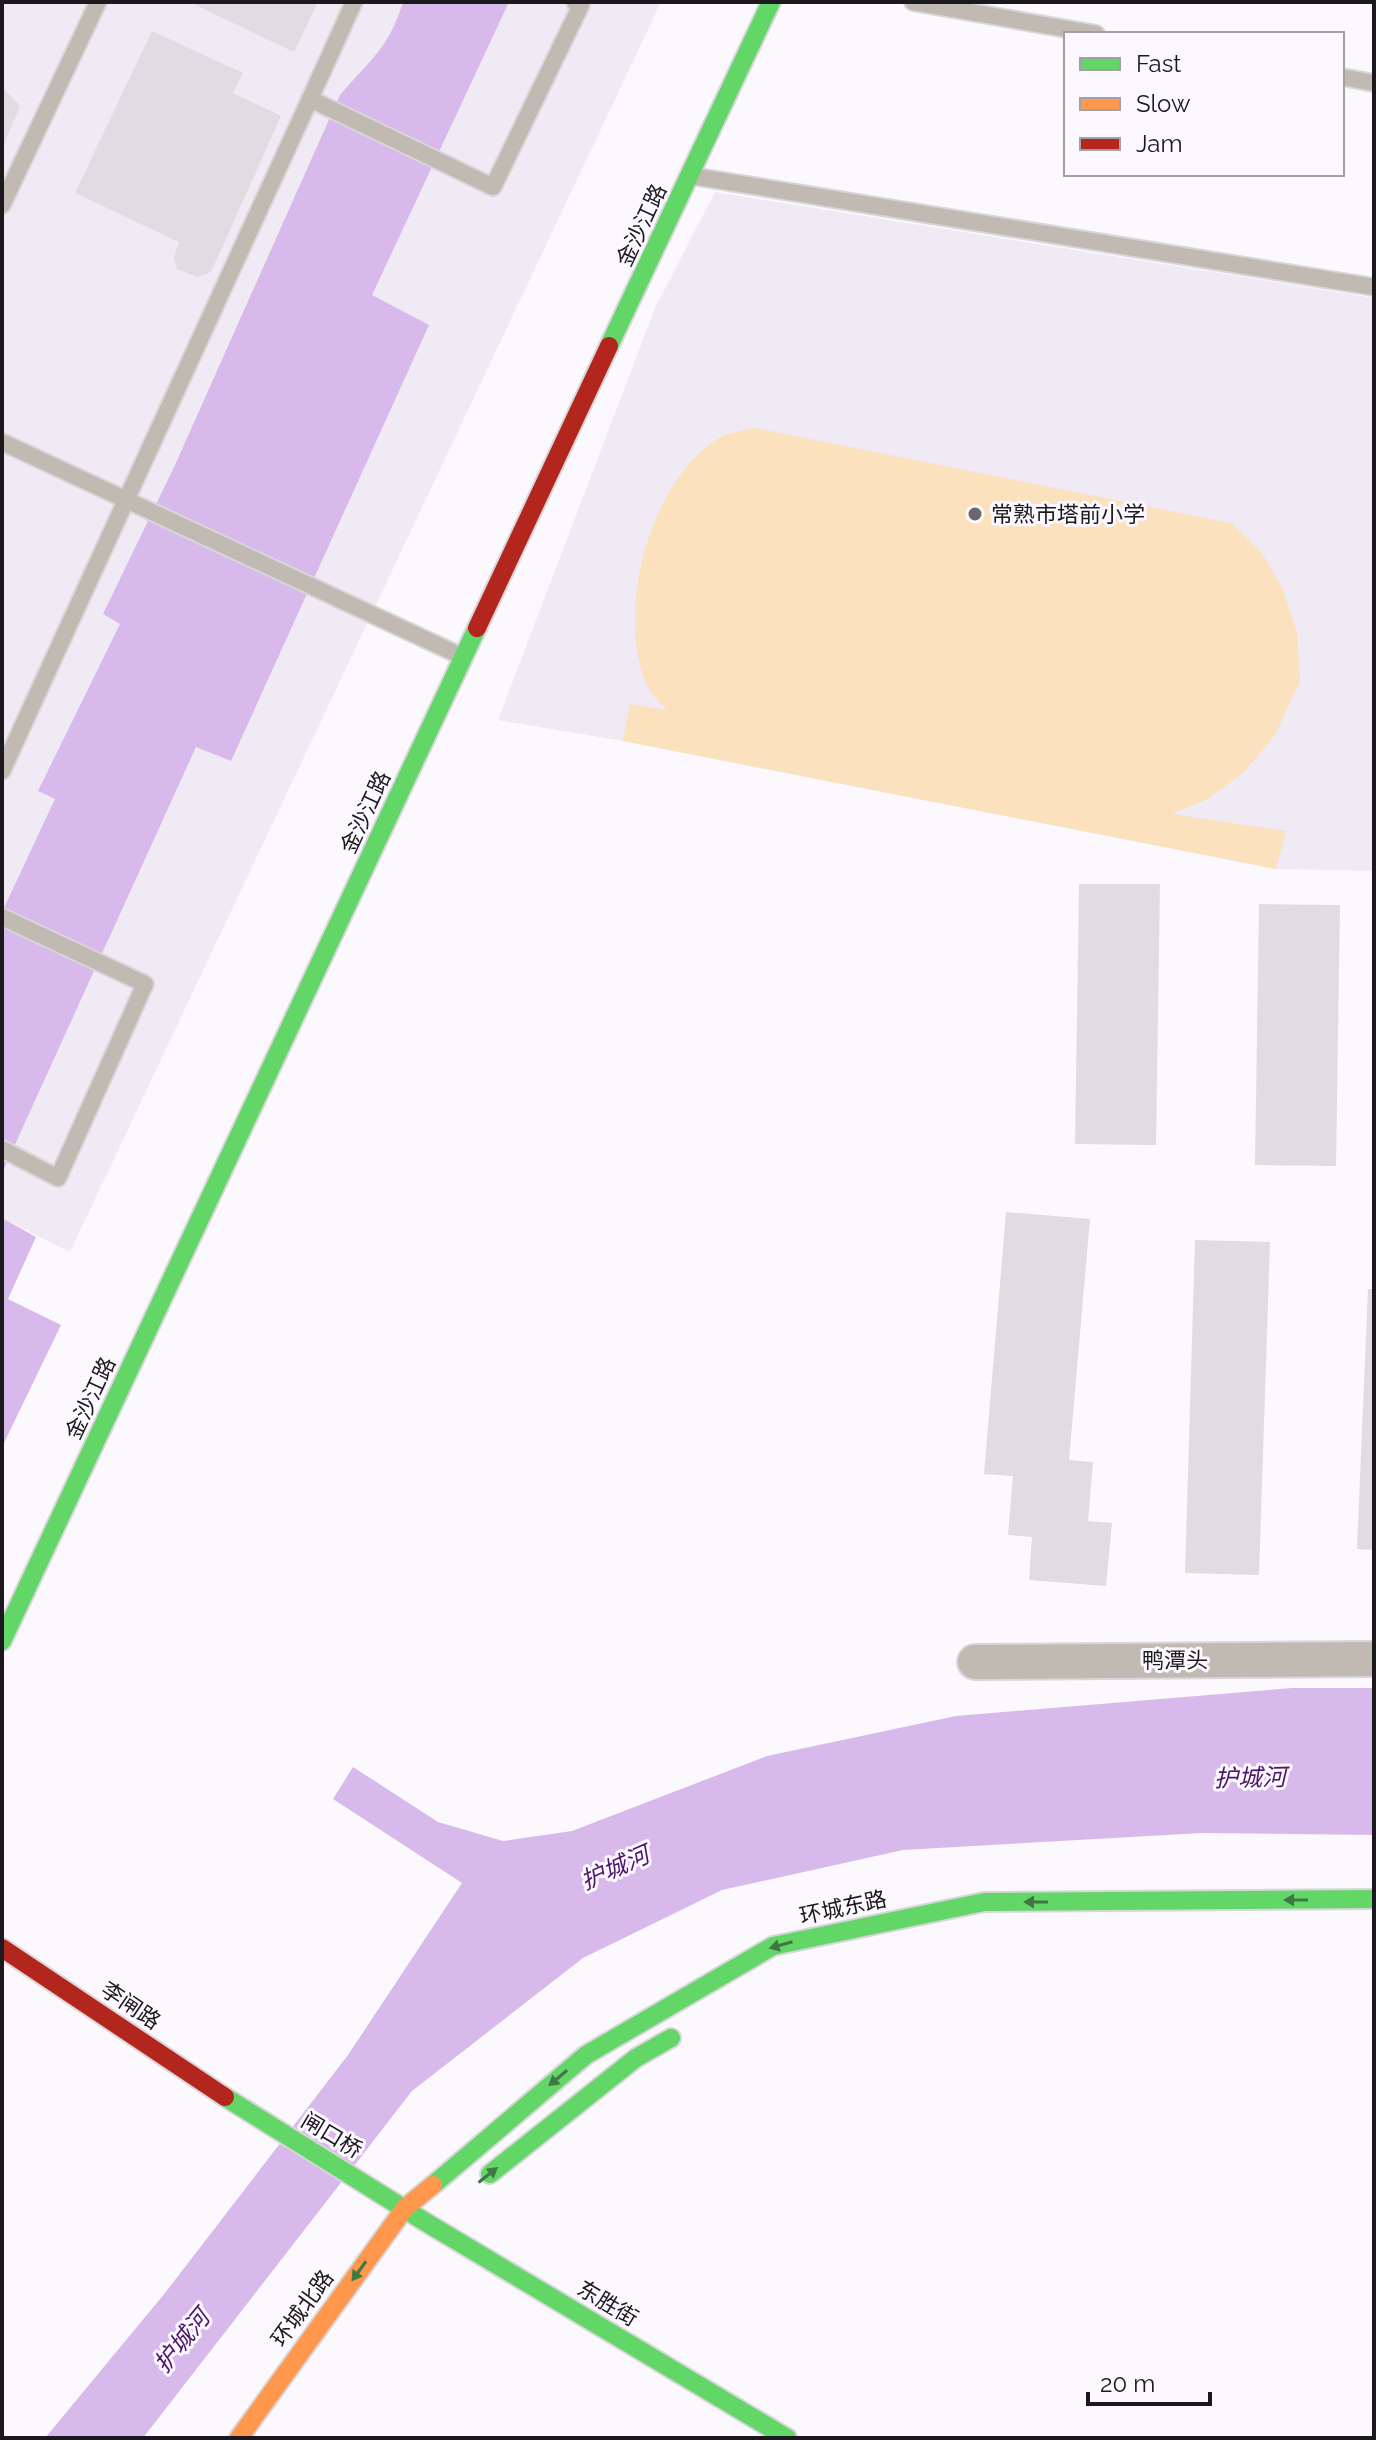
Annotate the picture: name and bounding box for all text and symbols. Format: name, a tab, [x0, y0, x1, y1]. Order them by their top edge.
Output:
legend	[1064, 32, 1344, 176]
text: Fast	[1136, 49, 1181, 78]
text: Slow	[1136, 89, 1191, 118]
text: Jam	[1136, 129, 1182, 158]
street label: 金沙江路	[611, 180, 671, 270]
place label: 常熟市塔前小学	[991, 501, 1145, 527]
marker: 常熟市塔前小学	[966, 505, 984, 523]
street label: 金沙江路	[335, 767, 395, 857]
street label: 金沙江路	[60, 1353, 120, 1443]
street label: 鸭潭头	[1142, 1647, 1208, 1673]
water label: 护城河	[1214, 1762, 1290, 1793]
water label: 护城河	[576, 1838, 657, 1895]
street label: 环城东路	[797, 1885, 889, 1929]
one-way arrow	[1283, 1894, 1308, 1906]
one-way arrow	[1023, 1896, 1048, 1908]
one-way arrow	[768, 1939, 792, 1952]
street label: 李闸路	[96, 1976, 166, 2034]
one-way arrow	[549, 2069, 569, 2086]
street label: 闸口桥	[297, 2107, 367, 2163]
one-way arrow	[478, 2167, 498, 2184]
one-way arrow	[352, 2260, 367, 2281]
street label: 环城北路	[266, 2265, 338, 2351]
street label: 东胜街	[573, 2275, 643, 2331]
water label: 护城河	[148, 2300, 218, 2378]
scale bar	[1088, 2356, 1210, 2406]
text: 20 m	[1100, 2369, 1155, 2398]

